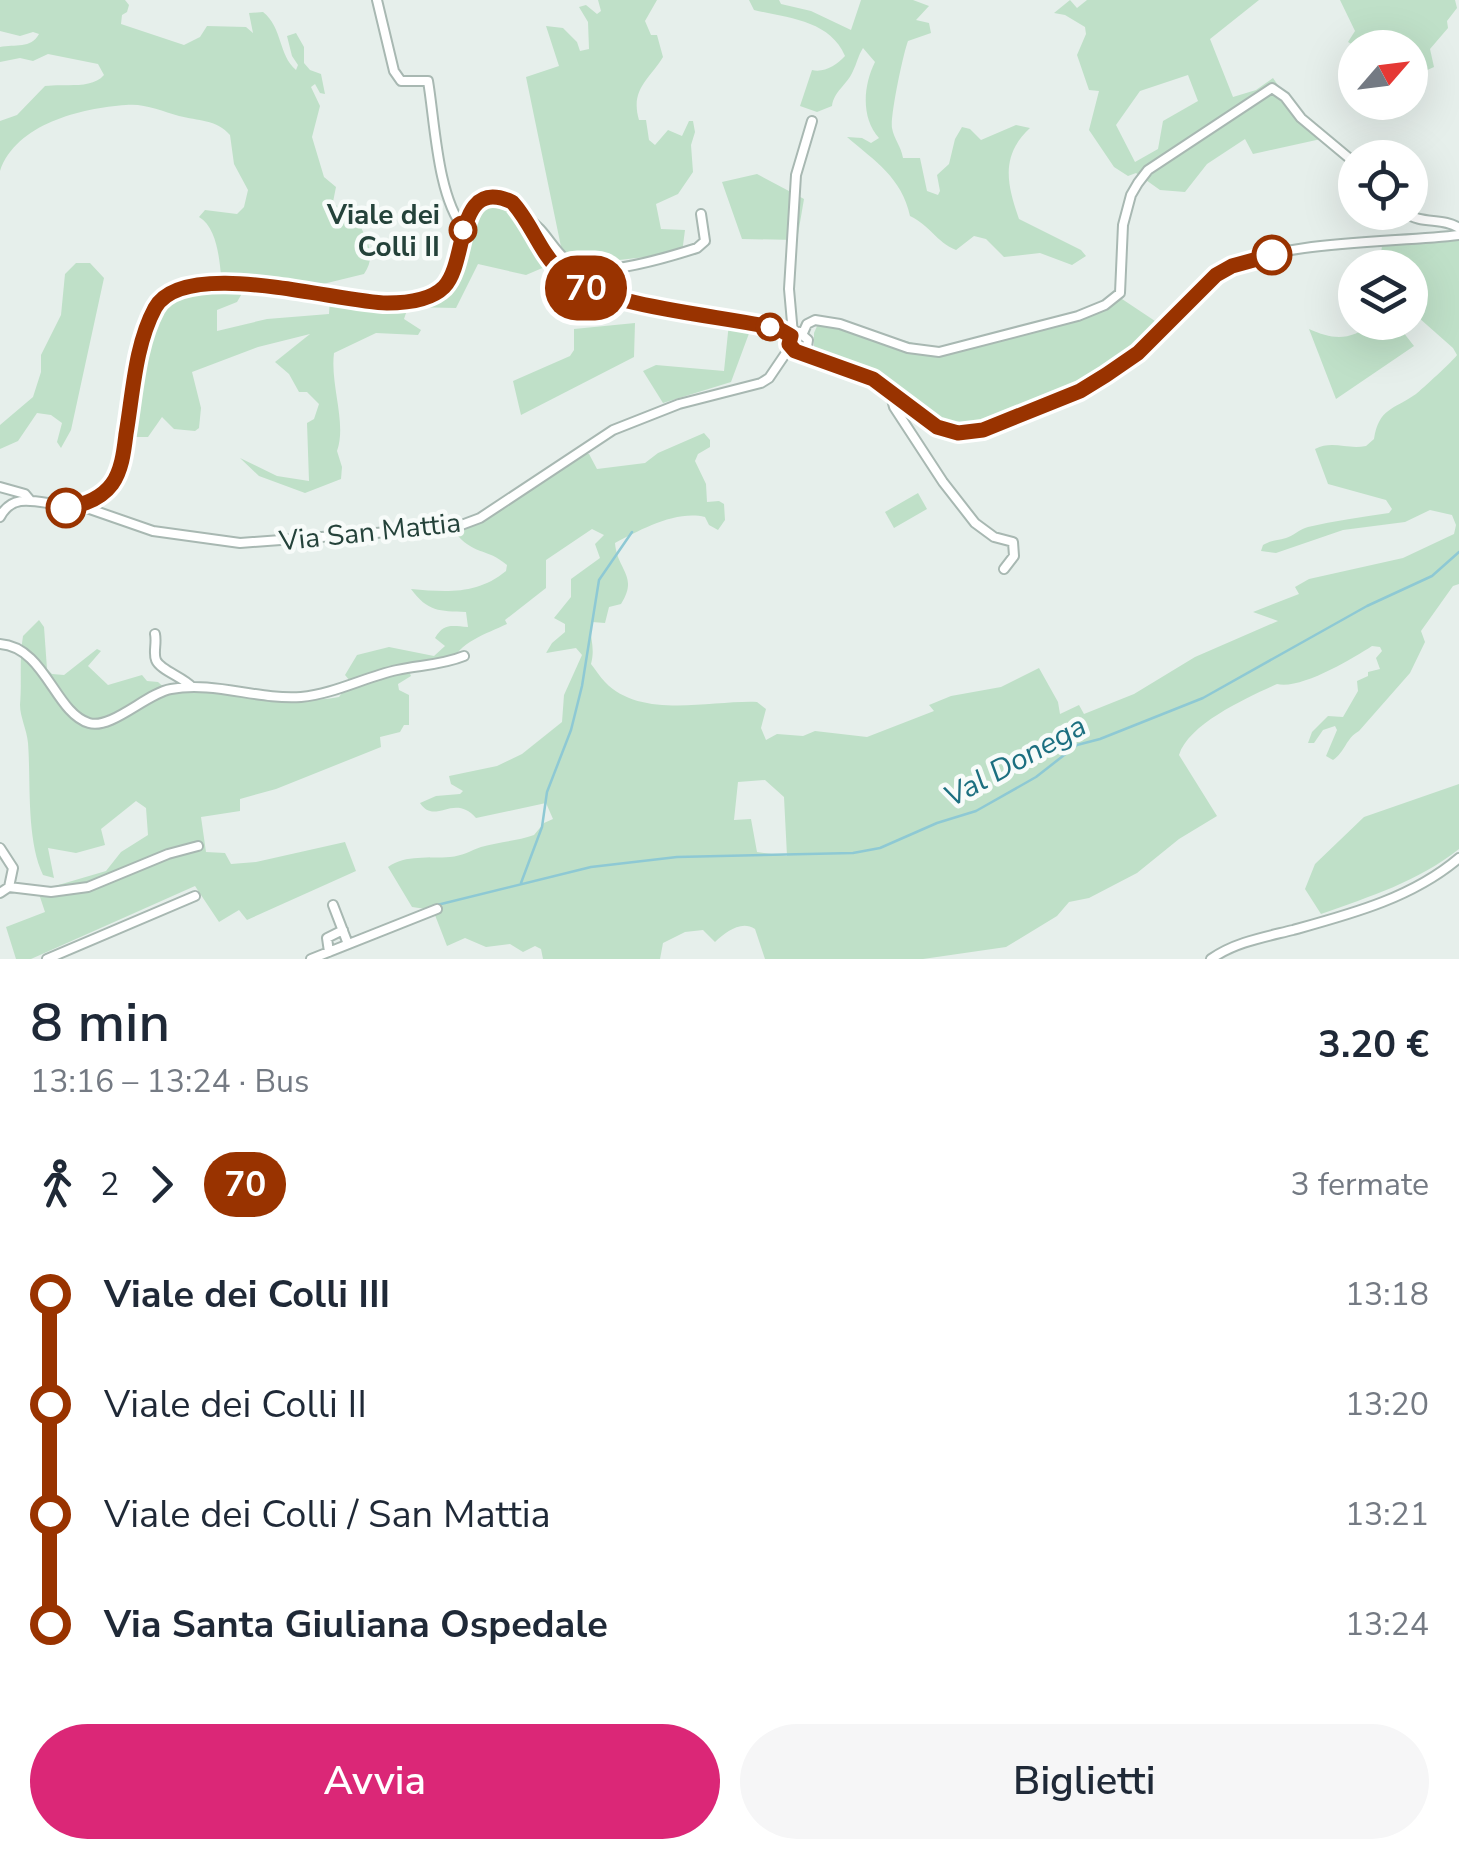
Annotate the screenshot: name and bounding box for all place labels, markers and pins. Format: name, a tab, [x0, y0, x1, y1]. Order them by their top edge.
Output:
place label: Viale dei Colli II	[326, 196, 440, 266]
marker: Viale dei Colli II	[450, 217, 476, 243]
unlabelled marker	[1253, 236, 1291, 274]
unlabelled marker	[757, 314, 783, 340]
unlabelled marker	[47, 489, 85, 527]

